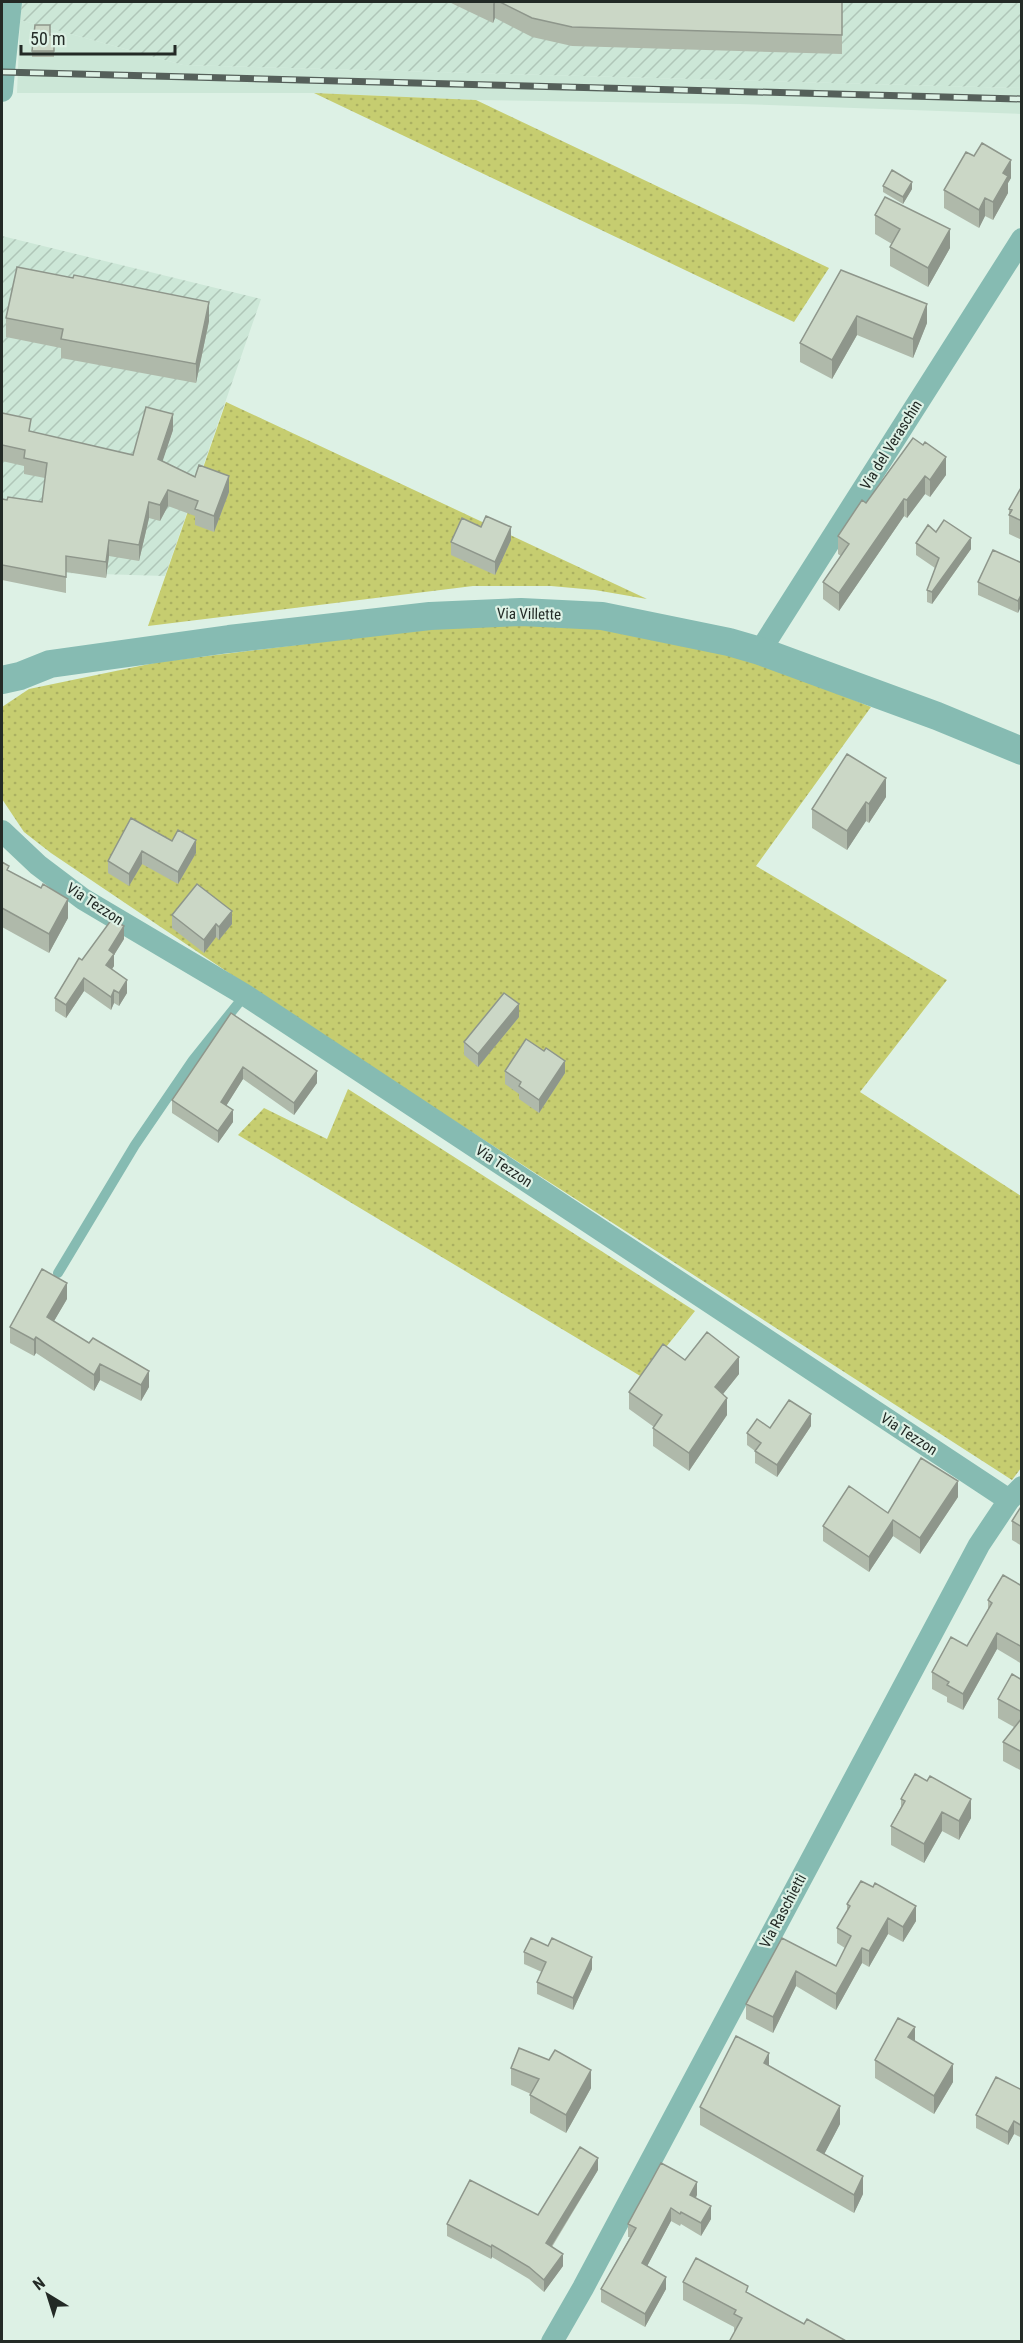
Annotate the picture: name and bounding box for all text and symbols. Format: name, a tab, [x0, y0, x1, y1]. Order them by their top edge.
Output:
scale bar	[21, 18, 176, 56]
text: 50 m	[30, 28, 65, 49]
street label: Via del Veraschin	[856, 397, 926, 493]
street label: Via Villette	[497, 604, 561, 624]
street label: Via Tezzon	[63, 879, 127, 929]
street label: Via Tezzon	[472, 1141, 536, 1191]
street label: Via Tezzon	[877, 1409, 941, 1459]
street label: Via Raschietti	[756, 1871, 810, 1951]
north arrow	[18, 2265, 78, 2325]
text: N	[29, 2273, 49, 2294]

